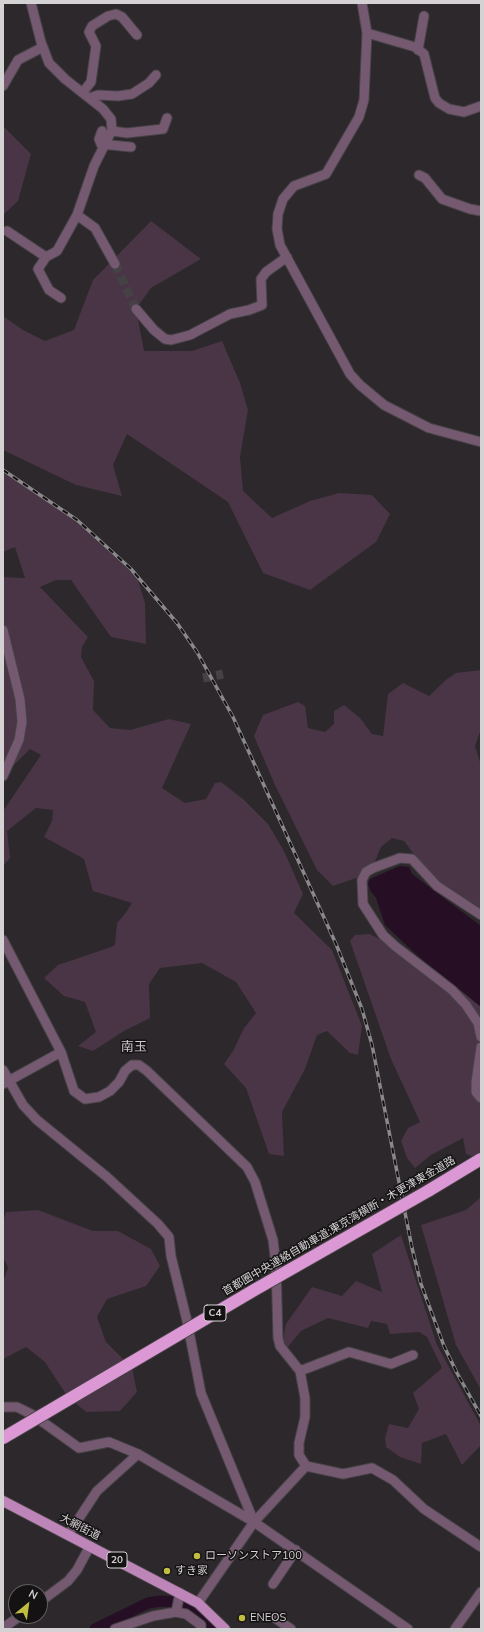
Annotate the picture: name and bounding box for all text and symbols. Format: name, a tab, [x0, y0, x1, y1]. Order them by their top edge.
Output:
district label: 南玉	[121, 1039, 147, 1055]
street label: 首都圏中央連絡自動車道;東京湾横断・木更津東金道路	[220, 1154, 458, 1298]
road number: C4	[204, 1305, 226, 1321]
street label: 大網街道	[57, 1511, 103, 1543]
place label: ローソンストア100	[205, 1549, 302, 1563]
marker: ローソンストア100	[192, 1551, 202, 1561]
road number: 20	[107, 1552, 127, 1568]
place label: すき家	[175, 1564, 208, 1578]
marker: すき家	[162, 1566, 172, 1576]
north arrow	[8, 1584, 48, 1624]
text: N	[26, 1586, 40, 1603]
place label: ENEOS	[250, 1611, 286, 1625]
marker: ENEOS	[237, 1613, 247, 1623]

